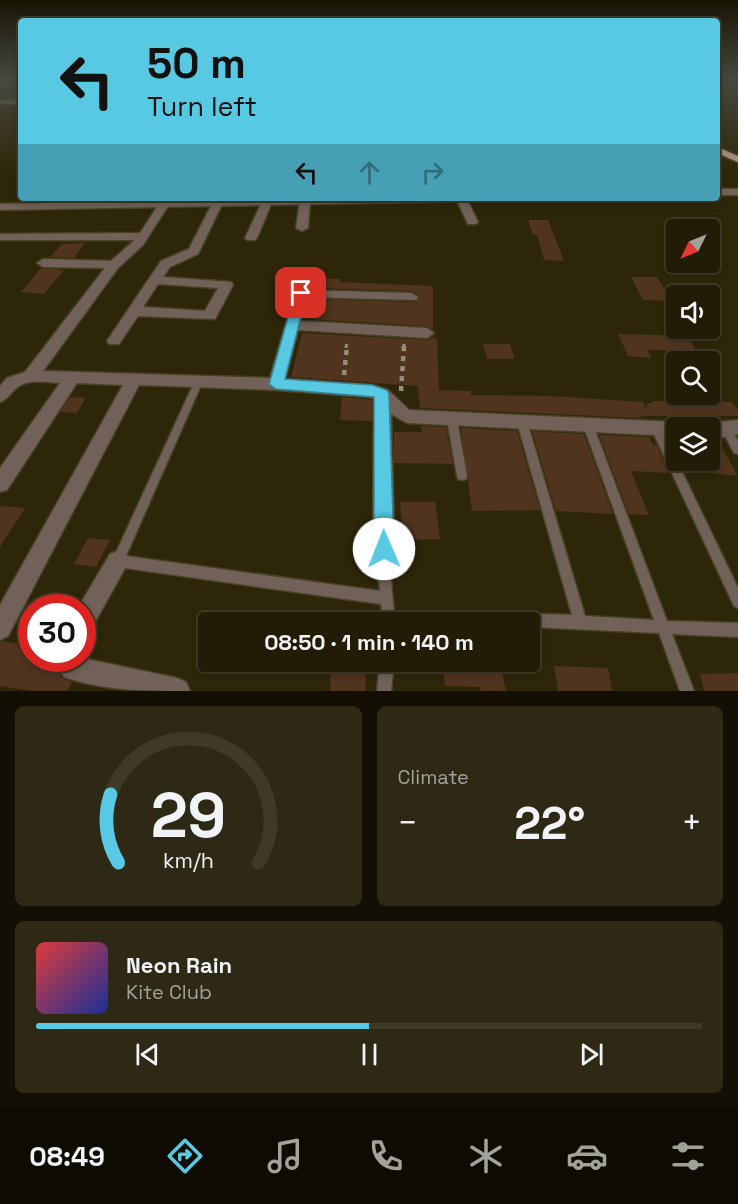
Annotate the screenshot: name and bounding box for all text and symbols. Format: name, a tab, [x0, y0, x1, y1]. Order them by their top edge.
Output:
text: 50 m	[147, 37, 246, 90]
icon: left	[48, 42, 126, 120]
text: Turn left	[147, 89, 257, 124]
icon: left	[290, 156, 323, 189]
icon: ahead	[353, 156, 386, 189]
icon: right	[416, 156, 449, 189]
north arrow	[666, 219, 720, 273]
map controls	[666, 219, 720, 471]
pin	[275, 267, 326, 318]
icon: arrive	[284, 276, 317, 309]
button: sound	[666, 285, 720, 339]
button: search	[666, 351, 720, 405]
button: layers	[666, 417, 720, 471]
position arrow	[352, 517, 416, 581]
speed limit sign: 30	[18, 594, 96, 672]
text: 08:50 · 1 min · 140 m	[264, 628, 474, 656]
text: Climate	[398, 764, 469, 790]
text: 29	[151, 776, 226, 855]
text: 22°	[514, 795, 585, 852]
text: −	[398, 802, 418, 844]
text: +	[682, 802, 702, 844]
text: km/h	[163, 847, 214, 874]
text: Neon Rain	[126, 951, 232, 979]
text: Kite Club	[126, 979, 212, 1005]
icon: previous	[131, 1038, 164, 1071]
icon: pause	[353, 1038, 386, 1071]
icon: next	[575, 1038, 608, 1071]
icon: directions	[164, 1135, 206, 1177]
icon: music	[264, 1135, 306, 1177]
icon: phone	[365, 1135, 407, 1177]
icon: climate	[465, 1135, 507, 1177]
icon: car	[566, 1135, 608, 1177]
icon: filters	[667, 1135, 709, 1177]
text: 08:49	[29, 1139, 105, 1174]

